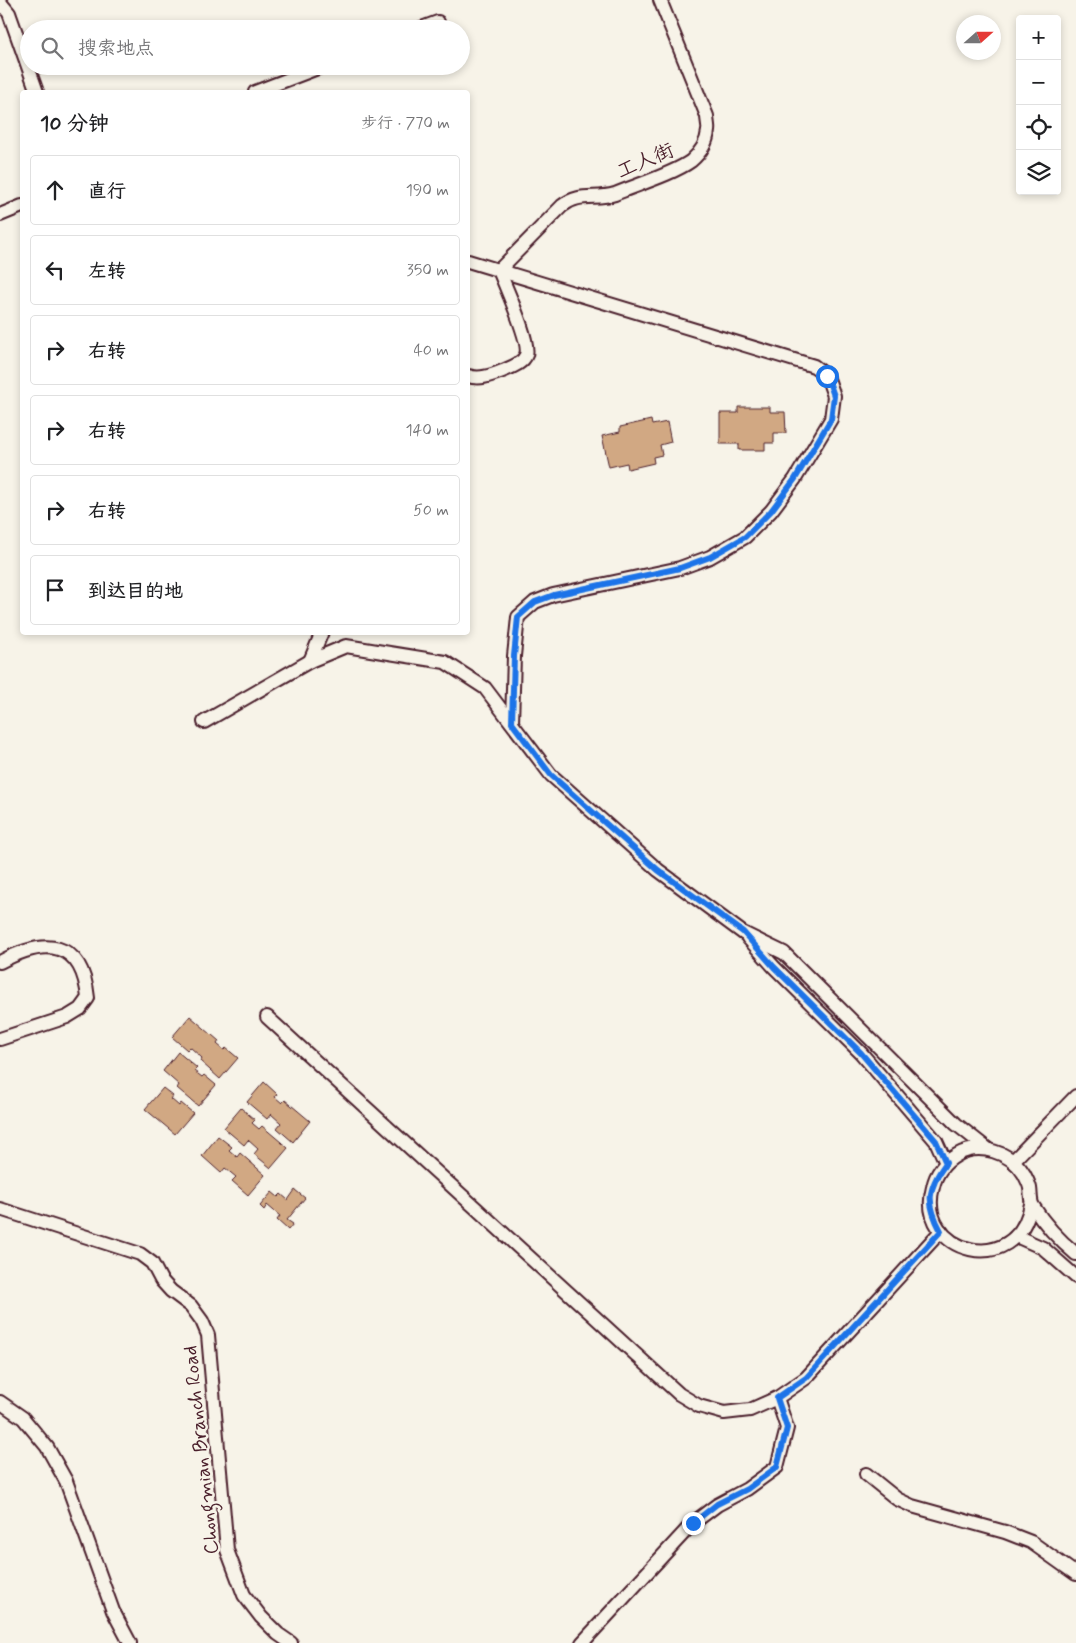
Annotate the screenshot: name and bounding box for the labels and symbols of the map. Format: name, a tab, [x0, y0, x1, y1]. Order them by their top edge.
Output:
north arrow	[956, 15, 1001, 60]
street label: 工人街	[613, 137, 678, 186]
route start	[816, 365, 839, 388]
street label: Chongmian Branch Road	[177, 1344, 228, 1556]
route end	[682, 1512, 705, 1535]

